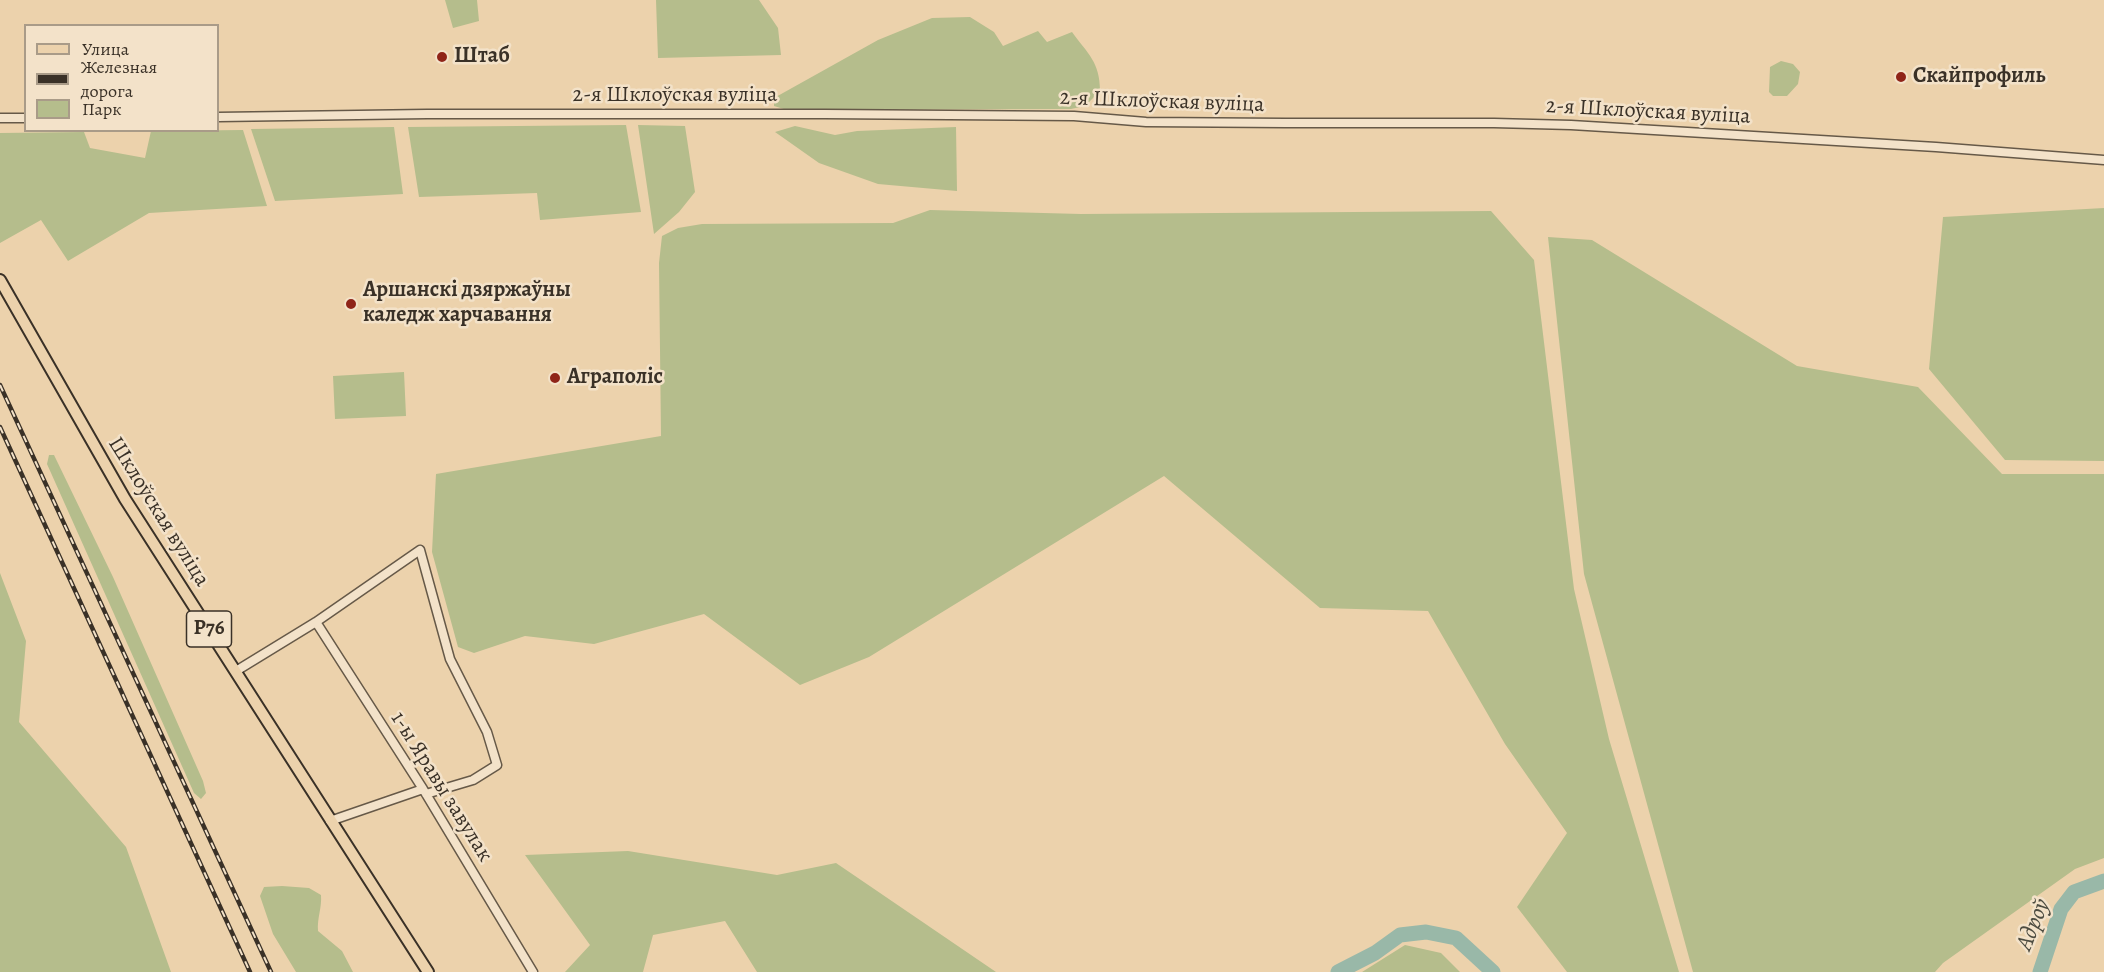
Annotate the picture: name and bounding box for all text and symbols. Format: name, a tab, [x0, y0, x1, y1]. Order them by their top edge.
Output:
legend	[24, 24, 219, 132]
text: Улица	[82, 37, 129, 61]
place label: Штаб	[454, 44, 510, 70]
marker: Штаб	[435, 50, 449, 64]
text: Железная дорога	[81, 55, 157, 103]
place label: Скайпрофиль	[1913, 64, 2045, 90]
marker: Скайпрофиль	[1894, 70, 1908, 84]
street label: 2-я Шклоўская вуліца	[573, 83, 777, 109]
street label: 2-я Шклоўская вуліца	[1059, 85, 1265, 119]
street label: 2-я Шклоўская вуліца	[1545, 93, 1751, 131]
text: Парк	[82, 97, 122, 121]
place label: Аршанскі дзяржаўны каледж харчавання	[363, 278, 571, 330]
marker: Аршанскі дзяржаўны каледж харчавання	[344, 297, 358, 311]
place label: Аграполіс	[567, 365, 663, 391]
marker: Аграполіс	[548, 371, 562, 385]
street label: Шклоўская вуліца	[101, 432, 215, 592]
road number: Р76	[186, 611, 232, 647]
street label: 1-ы Яравы завулак	[384, 707, 498, 867]
water label: Адроў	[2011, 895, 2057, 955]

